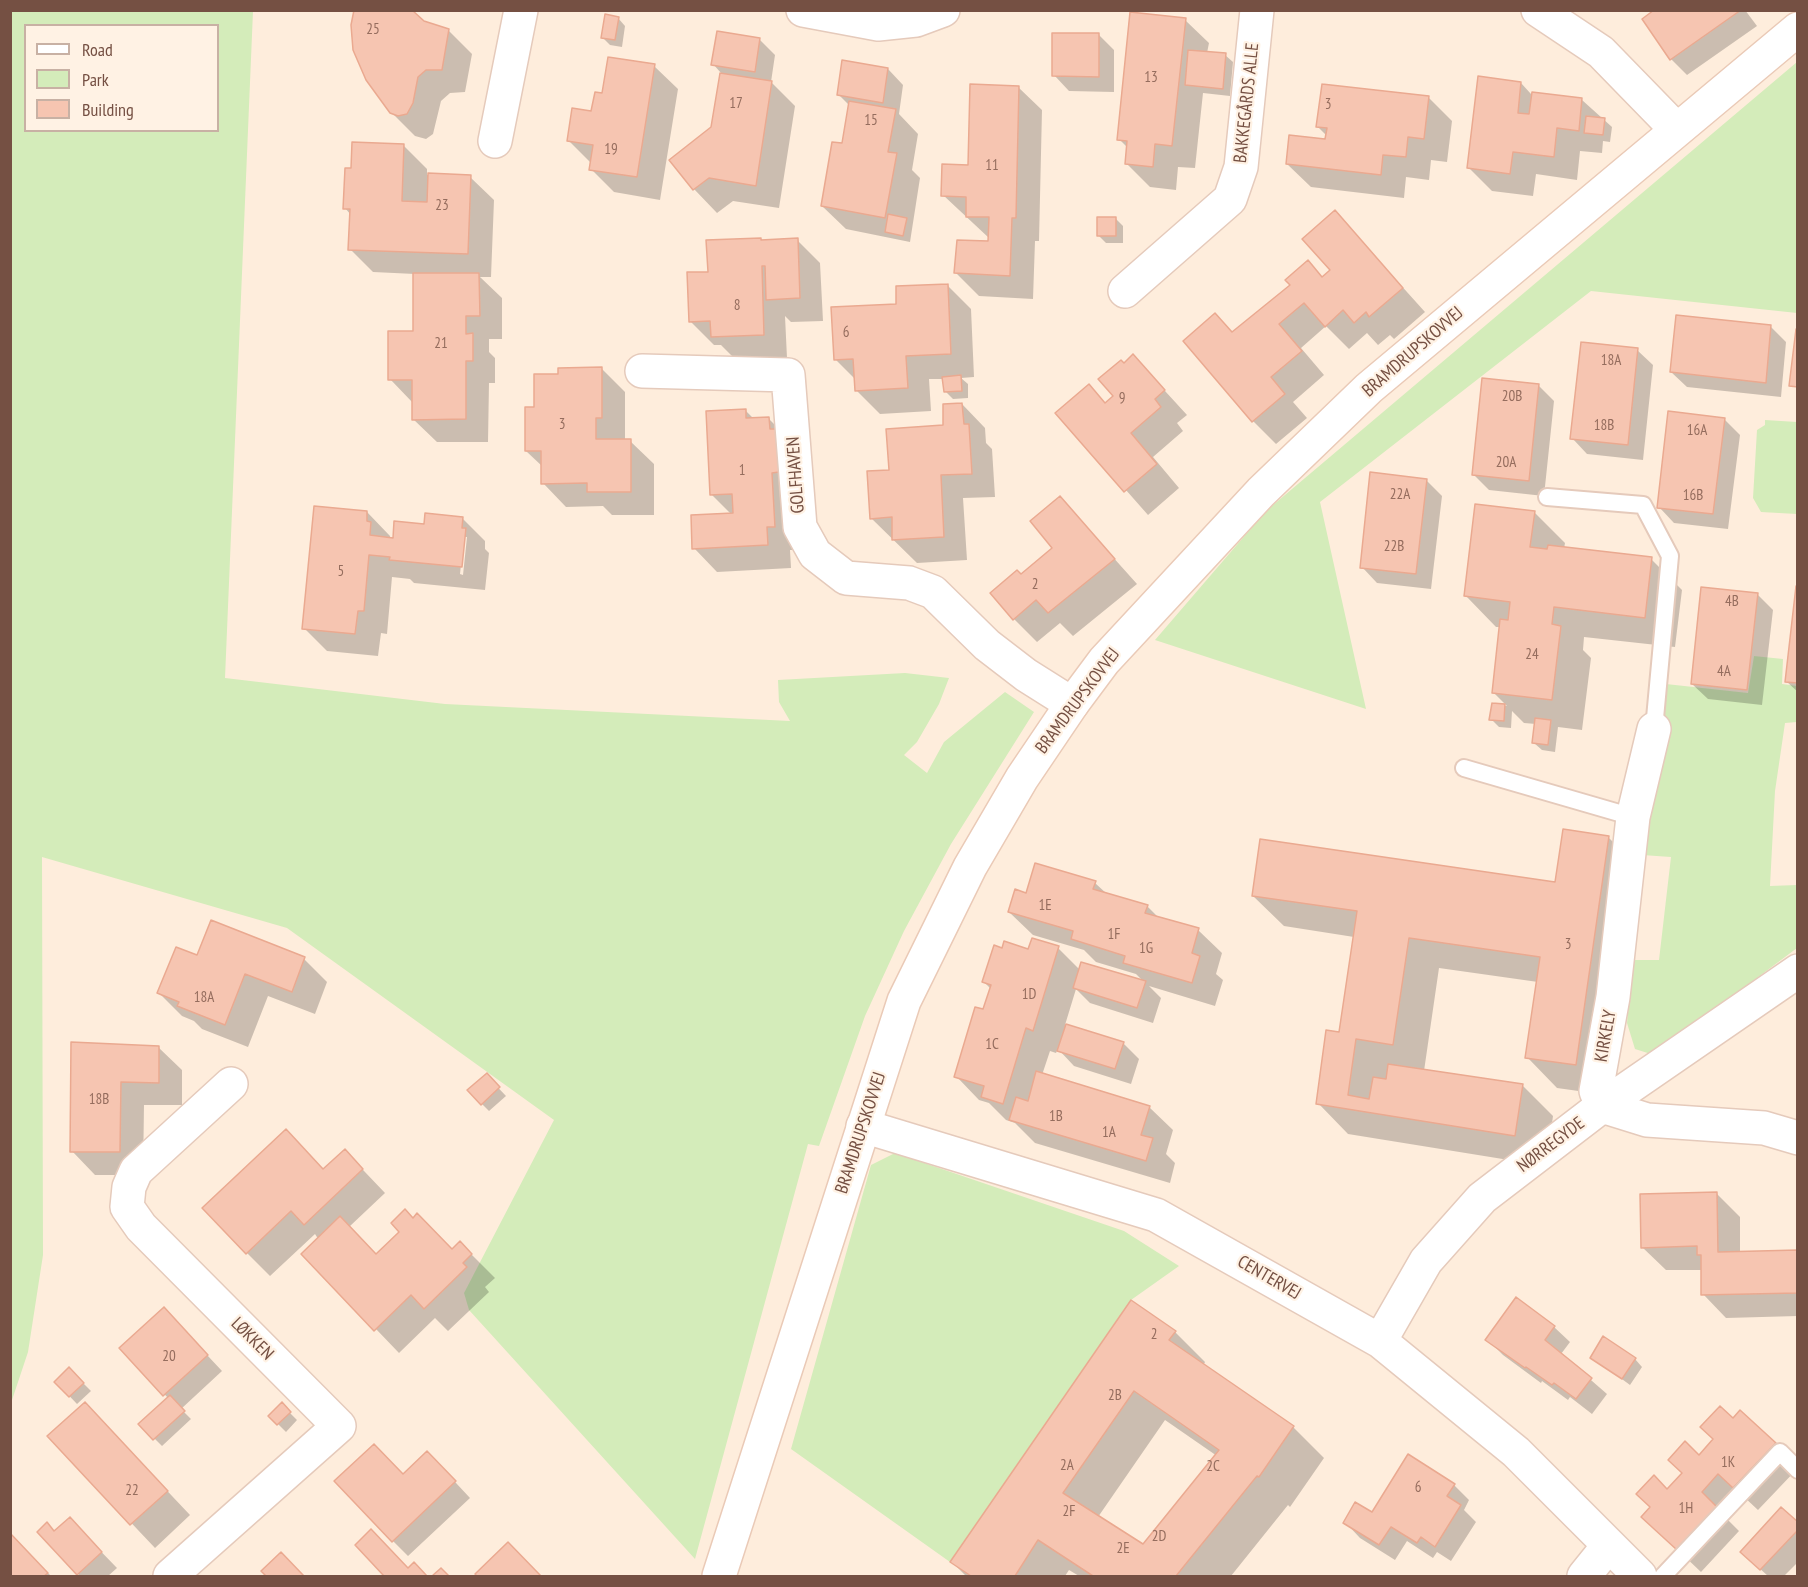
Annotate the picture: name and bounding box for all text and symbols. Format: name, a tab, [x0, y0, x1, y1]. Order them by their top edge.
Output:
house number: 25	[366, 21, 380, 39]
legend	[24, 24, 219, 132]
text: Road	[82, 38, 113, 61]
street label: BAKKEGÅRDS ALLE	[1230, 42, 1264, 164]
text: Park	[82, 68, 109, 91]
house number: 13	[1144, 69, 1158, 87]
house number: 17	[729, 95, 743, 113]
house number: 3	[1325, 96, 1331, 114]
text: Building	[82, 98, 134, 121]
house number: 15	[864, 112, 878, 130]
house number: 19	[604, 141, 618, 159]
house number: 11	[985, 157, 999, 175]
house number: 23	[435, 197, 449, 215]
house number: 8	[734, 297, 740, 315]
street label: BRAMDRUPSKOVVEJ	[1358, 302, 1468, 402]
house number: 6	[843, 324, 849, 342]
house number: 21	[434, 335, 448, 353]
house number: 18A	[1601, 352, 1621, 370]
house number: 20B	[1502, 388, 1522, 406]
house number: 9	[1119, 390, 1125, 408]
house number: 3	[559, 416, 565, 434]
house number: 18B	[1594, 417, 1614, 435]
house number: 16A	[1687, 422, 1707, 440]
street label: GOLFHAVEN	[783, 436, 809, 514]
house number: 20A	[1496, 454, 1516, 472]
house number: 1	[739, 462, 745, 480]
house number: 22A	[1390, 486, 1410, 504]
house number: 16B	[1683, 487, 1703, 505]
house number: 22B	[1384, 538, 1404, 556]
house number: 5	[338, 563, 344, 581]
house number: 2	[1032, 576, 1038, 594]
house number: 4B	[1725, 593, 1739, 611]
street label: BRAMDRUPSKOVVEJ	[1031, 644, 1125, 758]
house number: 24	[1525, 646, 1539, 664]
house number: 4A	[1717, 663, 1731, 681]
house number: 1E	[1038, 897, 1052, 915]
house number: 1F	[1108, 926, 1120, 944]
house number: 3	[1565, 936, 1571, 954]
house number: 1G	[1139, 940, 1153, 958]
house number: 1D	[1022, 986, 1036, 1004]
house number: 18A	[194, 989, 214, 1007]
street label: KIRKELY	[1591, 1008, 1621, 1064]
house number: 1C	[985, 1036, 999, 1054]
street label: BRAMDRUPSKOVVEJ	[831, 1069, 891, 1197]
house number: 18B	[89, 1091, 109, 1109]
house number: 1B	[1049, 1108, 1063, 1126]
street label: NØRREGYDE	[1513, 1113, 1589, 1177]
house number: 1A	[1102, 1124, 1116, 1142]
street label: CENTERVEJ	[1233, 1251, 1305, 1305]
street label: LØKKEN	[226, 1313, 278, 1365]
house number: 2	[1151, 1326, 1157, 1344]
house number: 20	[162, 1348, 176, 1366]
house number: 2B	[1108, 1387, 1122, 1405]
house number: 1K	[1721, 1454, 1735, 1472]
house number: 2A	[1060, 1457, 1074, 1475]
house number: 2C	[1206, 1458, 1220, 1476]
house number: 6	[1415, 1479, 1421, 1497]
house number: 22	[125, 1482, 139, 1500]
house number: 1H	[1679, 1500, 1693, 1518]
house number: 2F	[1063, 1503, 1075, 1521]
house number: 2D	[1152, 1528, 1166, 1546]
house number: 2E	[1116, 1540, 1130, 1558]

